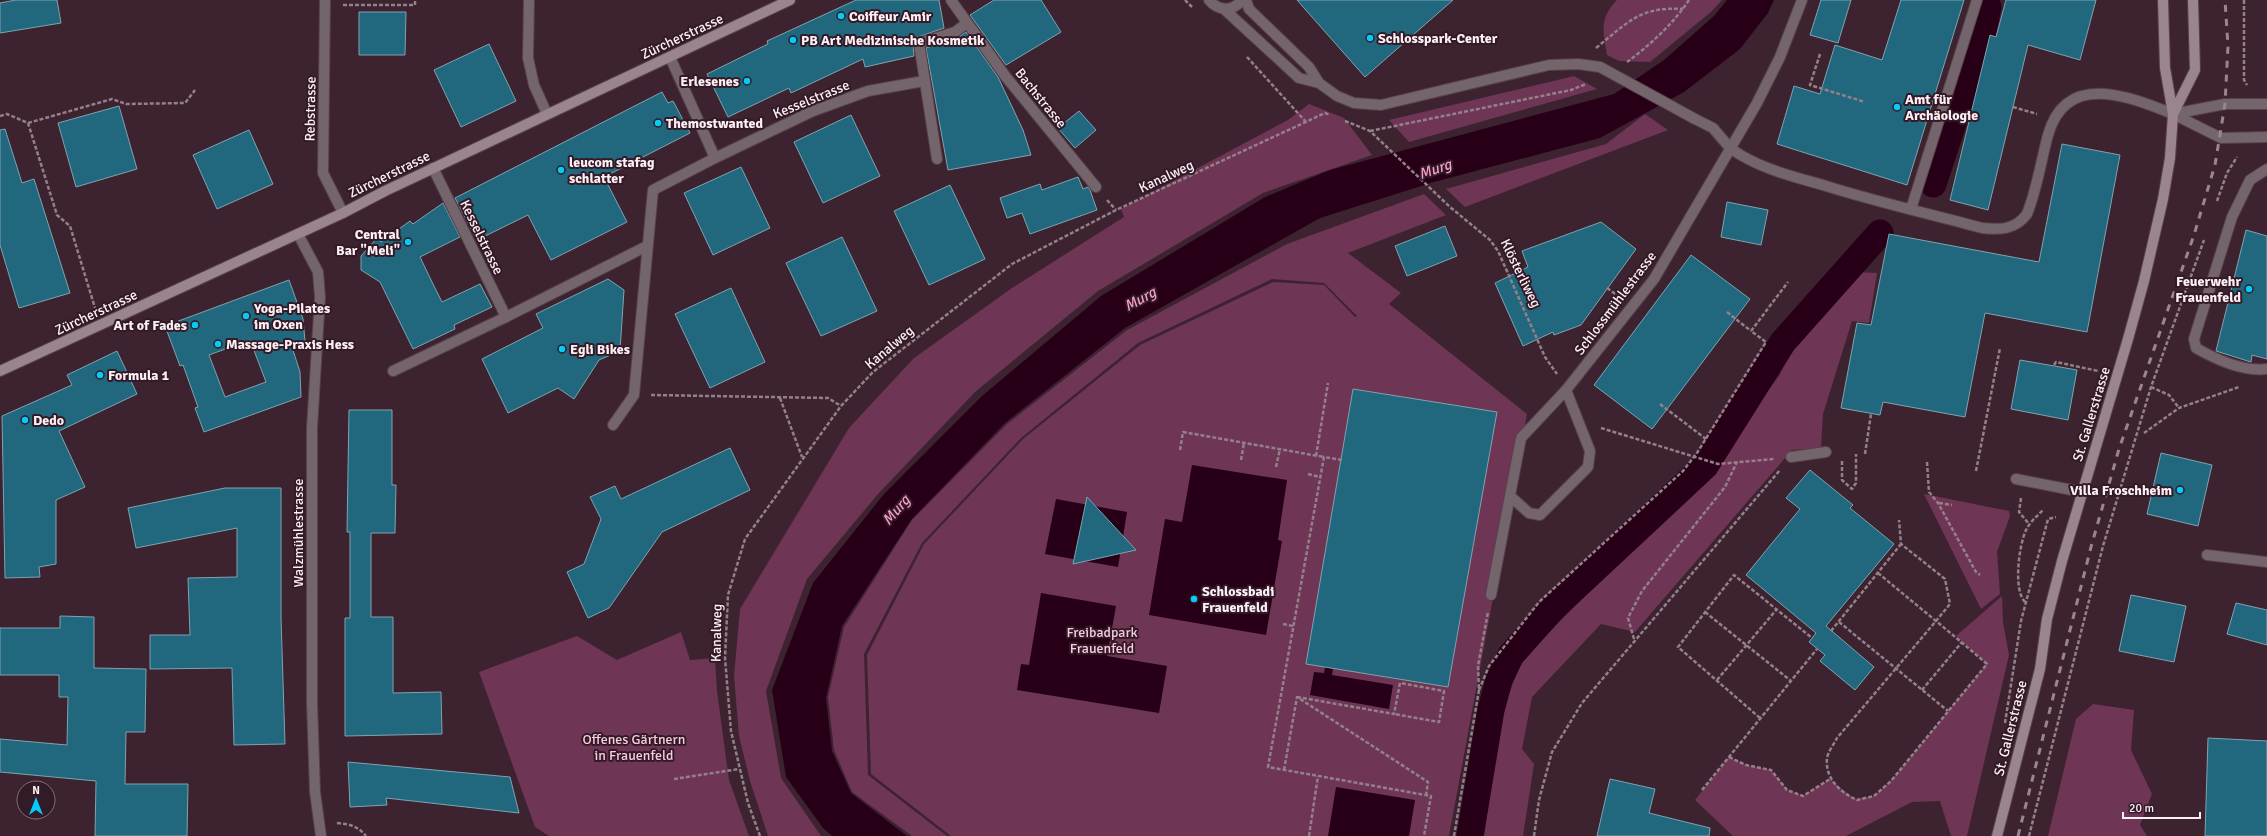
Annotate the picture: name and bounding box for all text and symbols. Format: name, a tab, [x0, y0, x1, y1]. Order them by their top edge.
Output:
place label: Coiffeur Amir	[849, 8, 932, 25]
street label: Zürcherstrasse	[638, 10, 726, 63]
marker: Coiffeur Amir	[836, 11, 846, 21]
place label: Schlosspark-Center	[1378, 30, 1498, 47]
place label: PB Art Medizinische Kosmetik	[801, 32, 985, 49]
marker: Schlosspark-Center	[1365, 33, 1375, 43]
marker: PB Art Medizinische Kosmetik	[788, 35, 798, 45]
street label: Bachstrasse	[1011, 65, 1070, 132]
place label: Erlesenes	[680, 73, 739, 90]
street label: Rebstrasse	[301, 76, 320, 142]
marker: Erlesenes	[742, 76, 752, 86]
street label: Kesselstrasse	[770, 76, 852, 123]
place label: Amt für Archäologie	[1905, 91, 1978, 124]
marker: Amt für Archäologie	[1892, 102, 1902, 112]
place label: Themostwanted	[666, 115, 763, 132]
marker: Themostwanted	[653, 118, 663, 128]
street label: Zürcherstrasse	[346, 147, 433, 202]
place label: leucom stafag schlatter	[569, 154, 655, 187]
water label: Murg	[1416, 155, 1455, 183]
street label: Kanalweg	[1136, 156, 1196, 197]
marker: leucom stafag schlatter	[556, 165, 566, 175]
street label: Kesselstrasse	[456, 197, 507, 277]
place label: Central Bar "Meli"	[336, 226, 401, 259]
street label: Klösterliweg	[1497, 236, 1545, 311]
marker: Central Bar "Meli"	[403, 237, 413, 247]
street label: Schlossmühlestrasse	[1571, 248, 1660, 358]
place label: Feuerwehr Frauenfeld	[2175, 273, 2241, 306]
water label: Murg	[1121, 282, 1160, 315]
marker: Feuerwehr Frauenfeld	[2244, 284, 2254, 294]
street label: Zürcherstrasse	[52, 286, 140, 339]
place label: Yoga-Pilates im Oxen	[253, 300, 330, 333]
marker: Yoga-Pilates im Oxen	[241, 311, 251, 321]
place label: Art of Fades	[113, 317, 187, 334]
marker: Art of Fades	[190, 320, 200, 330]
street label: Kanalweg	[861, 322, 917, 373]
place label: Massage-Praxis Hess	[226, 336, 354, 353]
marker: Massage-Praxis Hess	[213, 339, 223, 349]
place label: Egli Bikes	[570, 341, 630, 358]
marker: Egli Bikes	[557, 344, 567, 354]
street label: St. Gallerstrasse	[2069, 365, 2114, 464]
place label: Formula 1	[108, 367, 170, 384]
marker: Formula 1	[95, 370, 105, 380]
place label: Dedo	[33, 412, 64, 429]
marker: Dedo	[20, 415, 30, 425]
street label: Walzmühlestrasse	[290, 479, 307, 587]
place label: Villa Froschheim	[2070, 482, 2172, 499]
marker: Villa Froschheim	[2175, 485, 2185, 495]
water label: Murg	[878, 491, 915, 529]
place label: Schlossbadi Frauenfeld	[1202, 583, 1274, 616]
marker: Schlossbadi Frauenfeld	[1189, 594, 1199, 604]
street label: Kanalweg	[707, 604, 726, 662]
park label: Freibadpark Frauenfeld	[1066, 624, 1138, 657]
street label: St. Gallerstrasse	[1990, 678, 2031, 778]
park label: Offenes Gärtnern in Frauenfeld	[583, 731, 685, 764]
north arrow	[16, 780, 56, 820]
text: N	[32, 784, 40, 797]
scale bar	[2123, 794, 2200, 820]
text: 20 m	[2129, 801, 2154, 816]

